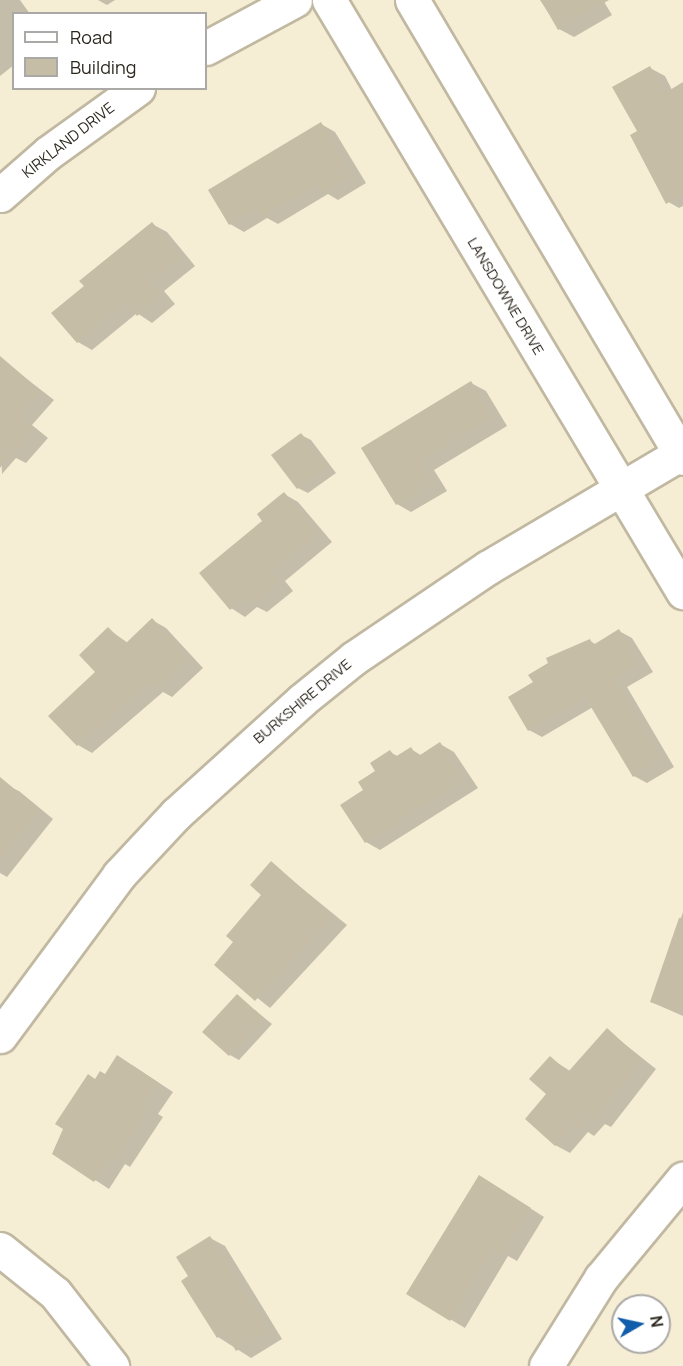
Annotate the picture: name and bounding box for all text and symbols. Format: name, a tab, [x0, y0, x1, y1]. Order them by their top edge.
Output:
legend	[12, 12, 207, 90]
text: Road	[70, 25, 113, 49]
text: Building	[70, 55, 136, 79]
street label: KIRKLAND DRIVE	[18, 98, 118, 182]
street label: LANSDOWNE DRIVE	[464, 234, 548, 358]
street label: BURKSHIRE DRIVE	[249, 655, 355, 747]
north arrow	[611, 1294, 671, 1354]
text: N	[645, 1314, 669, 1329]

